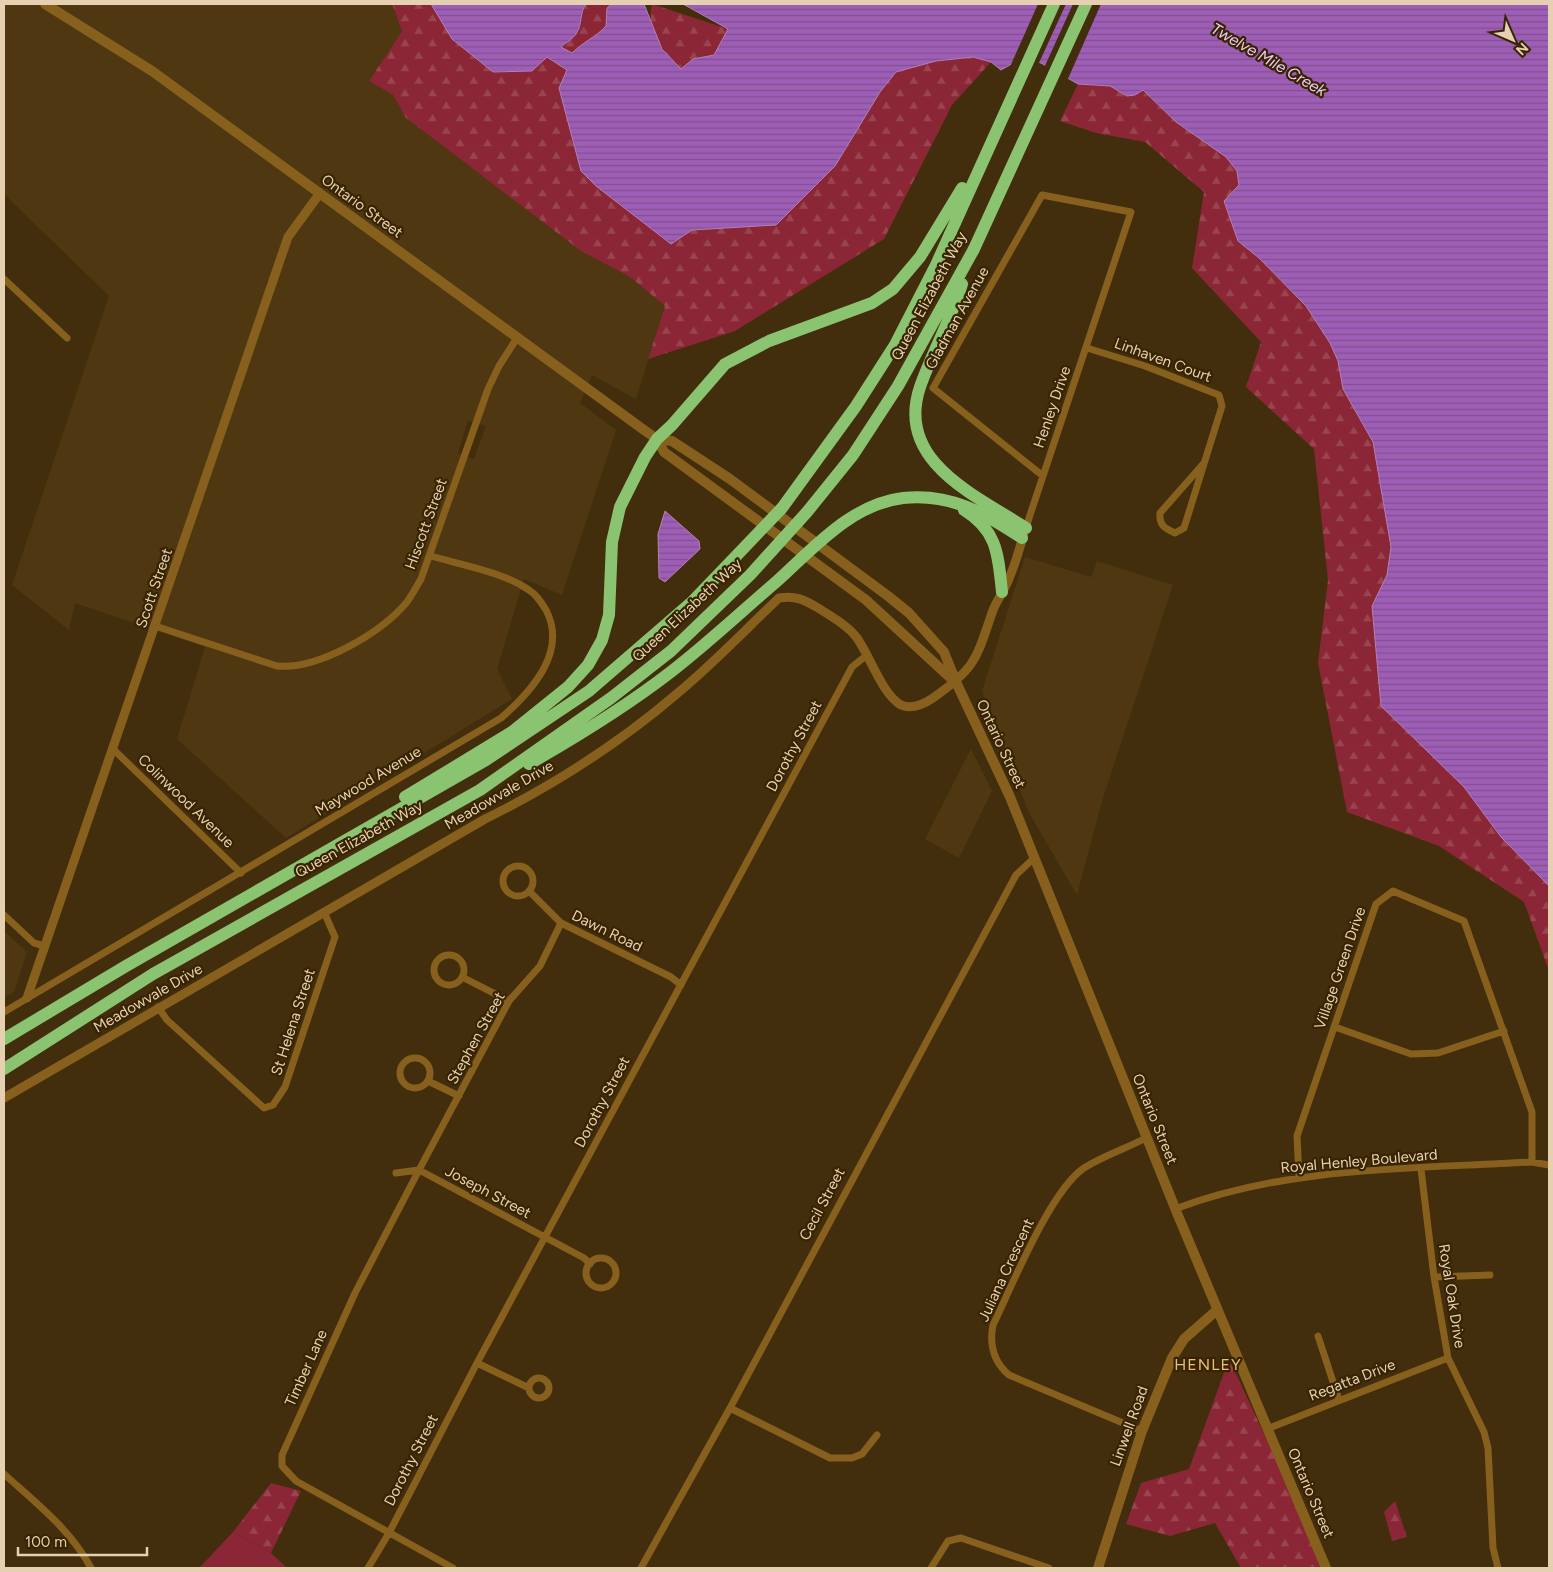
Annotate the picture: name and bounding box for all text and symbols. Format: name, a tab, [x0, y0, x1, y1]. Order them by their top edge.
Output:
north arrow	[1488, 15, 1538, 65]
water label: Twelve Mile Creek	[1208, 19, 1331, 101]
text: N	[1512, 39, 1532, 59]
street label: Ontario Street	[318, 170, 406, 242]
street label: Queen Elizabeth Way	[887, 228, 971, 363]
street label: Gladman Avenue	[921, 264, 993, 372]
street label: Linhaven Court	[1112, 334, 1214, 386]
street label: Henley Drive	[1030, 364, 1074, 450]
street label: Hiscott Street	[401, 476, 451, 572]
street label: Scott Street	[132, 545, 176, 630]
street label: Queen Elizabeth Way	[629, 555, 746, 665]
street label: Dorothy Street	[763, 697, 826, 795]
street label: Ontario Street	[973, 697, 1030, 792]
street label: Maywood Avenue	[312, 742, 424, 820]
street label: Colinwood Avenue	[134, 750, 238, 852]
street label: Meadowvale Drive	[441, 757, 557, 833]
street label: Queen Elizabeth Way	[292, 796, 426, 882]
street label: Village Green Drive	[1311, 904, 1369, 1032]
street label: Dawn Road	[569, 906, 645, 956]
street label: Meadowvale Drive	[90, 960, 206, 1036]
street label: St Helena Street	[267, 966, 319, 1078]
street label: Stephen Street	[443, 989, 509, 1087]
street label: Dorothy Street	[571, 1053, 634, 1151]
street label: Ontario Street	[1129, 1071, 1181, 1167]
street label: Royal Henley Boulevard	[1280, 1145, 1438, 1177]
street label: Joseph Street	[442, 1162, 534, 1222]
street label: Cecil Street	[795, 1164, 849, 1243]
street label: Juliana Crescent	[974, 1215, 1038, 1324]
street label: Royal Oak Drive	[1435, 1243, 1469, 1349]
street label: Timber Lane	[281, 1327, 331, 1409]
district label: HENLEY	[1174, 1355, 1242, 1374]
street label: Regatta Drive	[1306, 1355, 1398, 1405]
street label: Linwell Road	[1106, 1383, 1152, 1469]
street label: Dorothy Street	[380, 1411, 442, 1509]
street label: Ontario Street	[1284, 1445, 1338, 1541]
scale bar	[18, 1524, 146, 1556]
text: 100 m	[25, 1533, 67, 1551]

